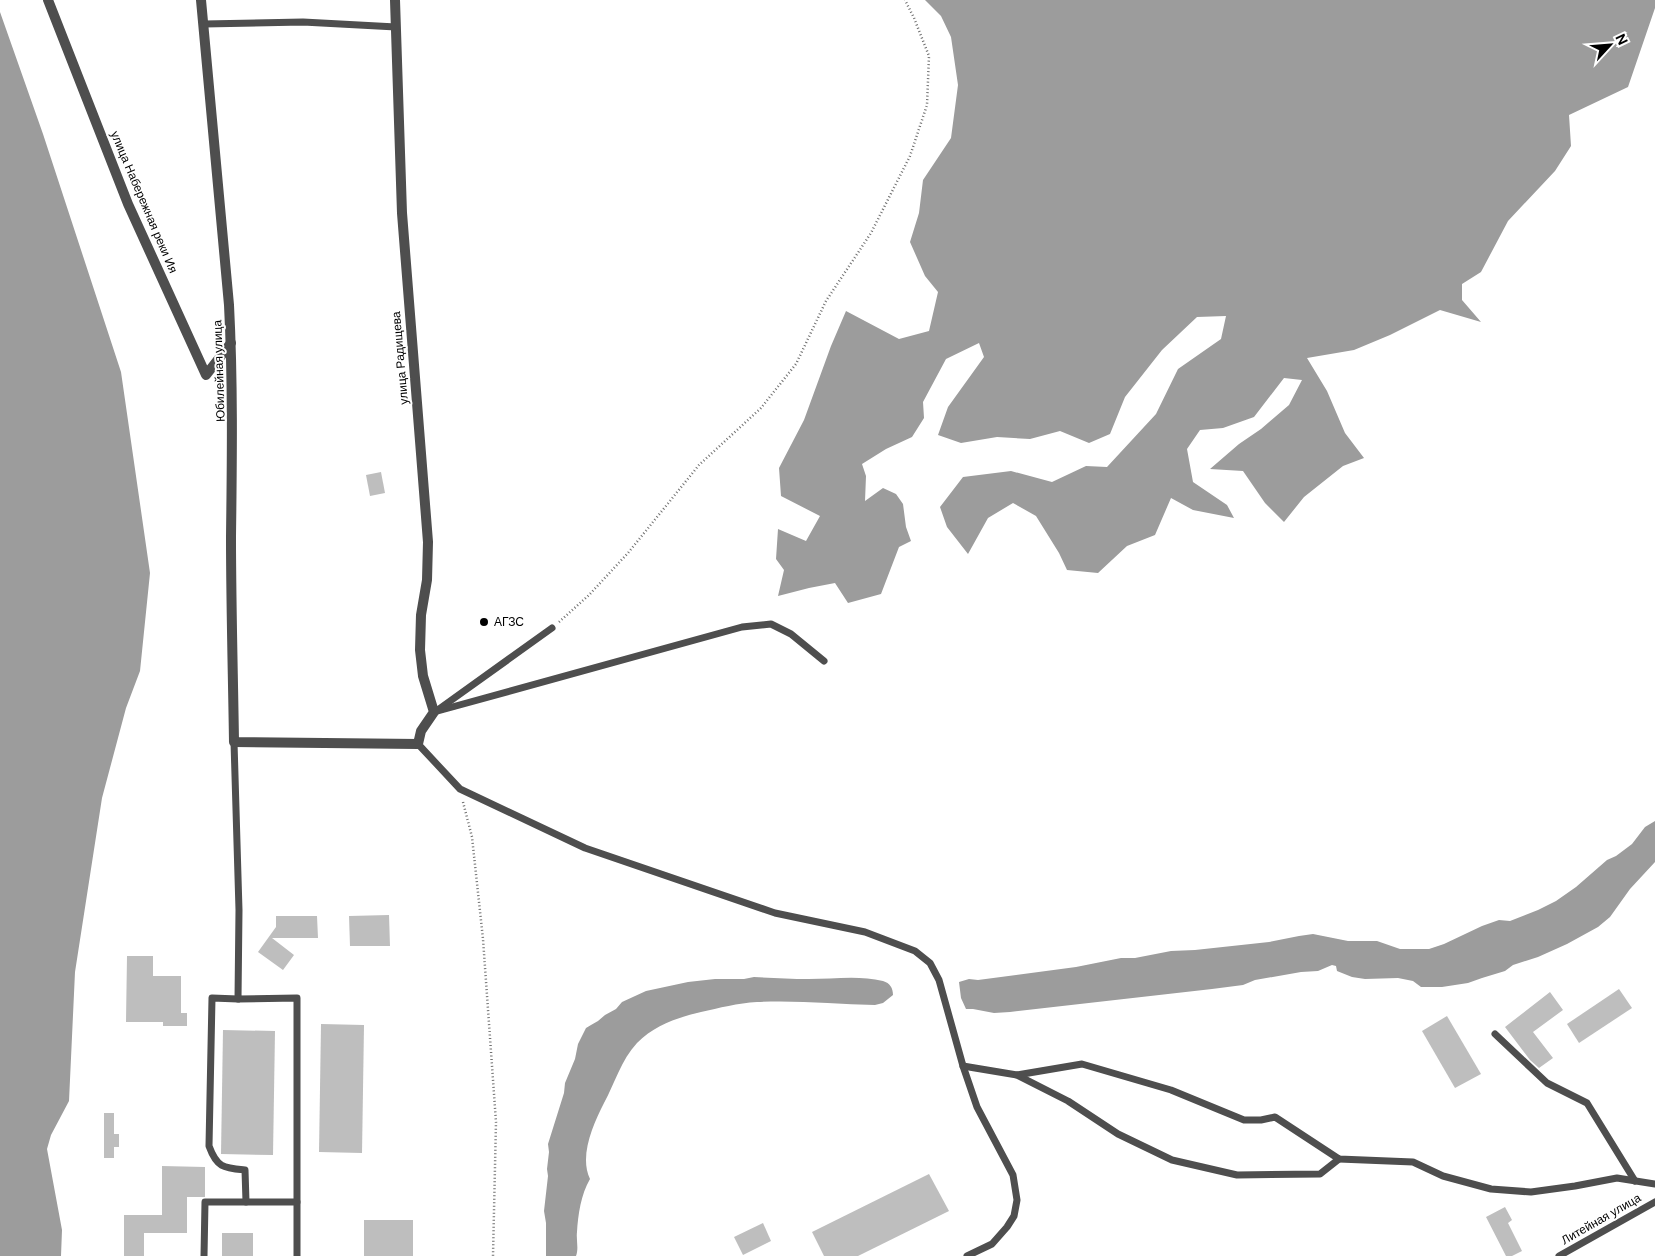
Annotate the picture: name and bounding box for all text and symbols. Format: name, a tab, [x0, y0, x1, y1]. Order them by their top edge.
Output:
north arrow	[1585, 20, 1635, 70]
text: N	[1611, 31, 1632, 48]
street label: улица Набережная реки Ия	[107, 129, 181, 275]
street label: улица Радищева	[388, 310, 412, 405]
street label: Юбилейная улица	[209, 319, 229, 422]
place label: АГЗС	[494, 614, 524, 630]
marker: АГЗС	[478, 616, 490, 628]
street label: Литейная улица	[1558, 1190, 1644, 1248]

